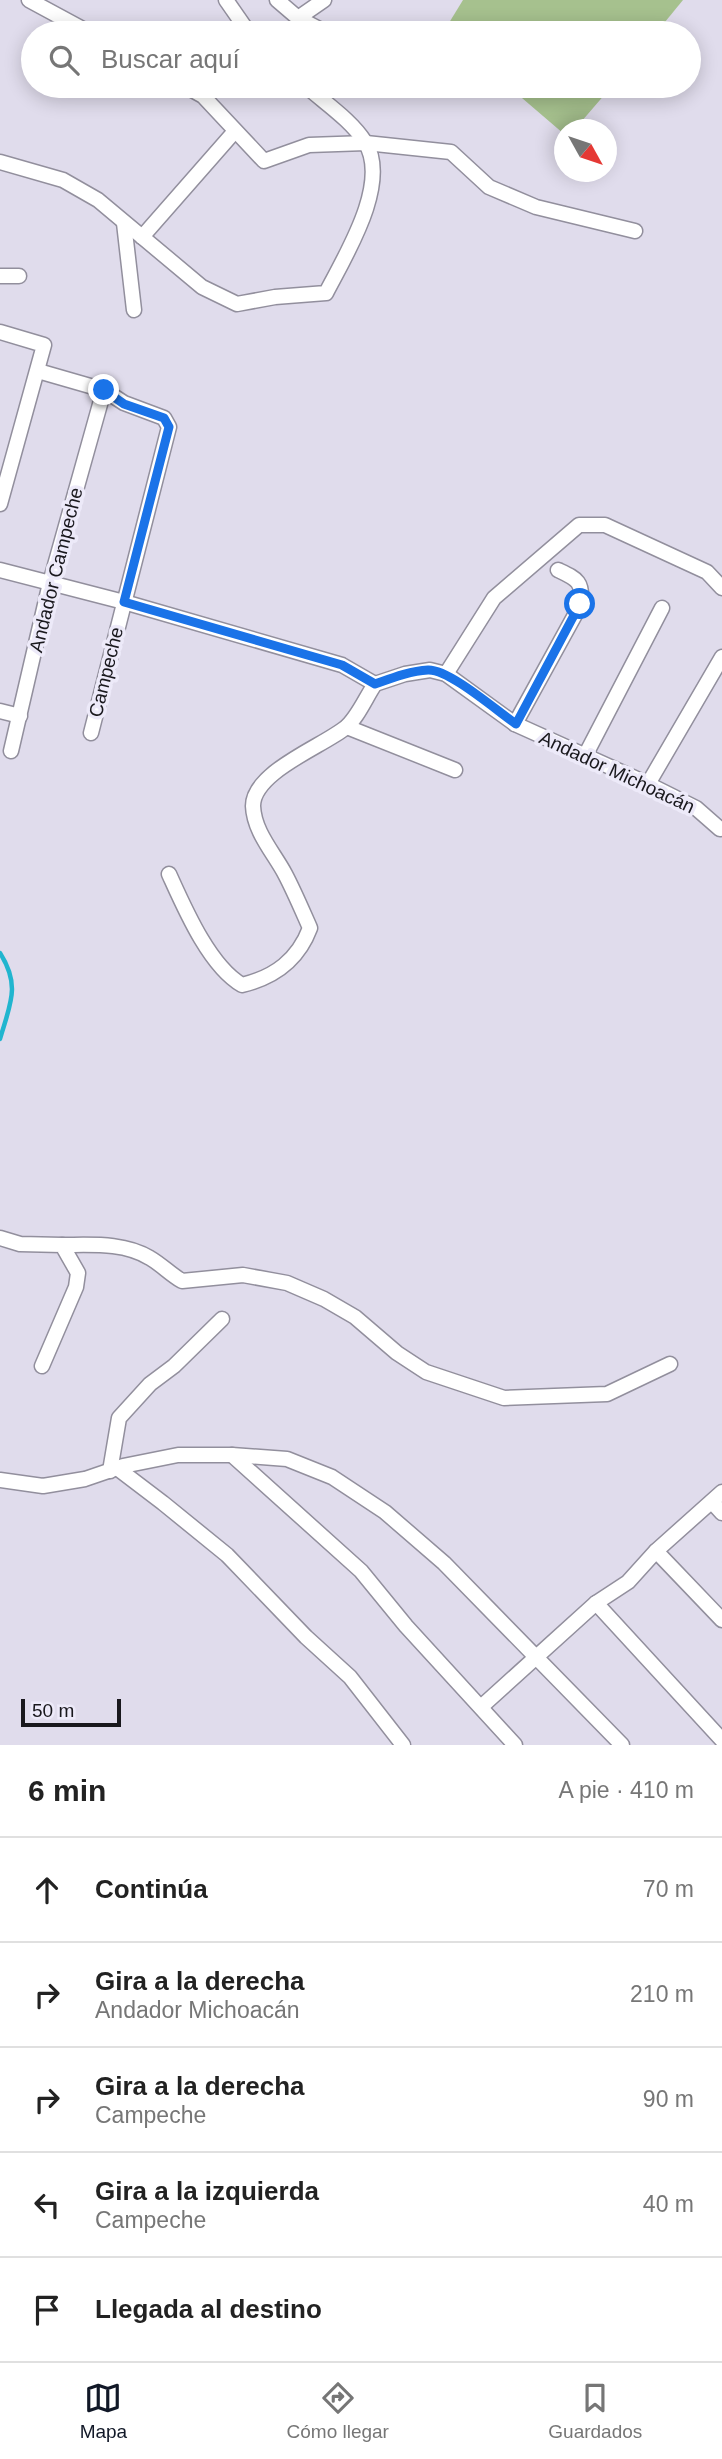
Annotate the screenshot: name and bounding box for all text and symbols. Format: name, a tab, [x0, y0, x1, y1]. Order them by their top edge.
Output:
search box	[21, 21, 701, 98]
icon: search	[45, 41, 83, 79]
text: Buscar aquí	[101, 44, 240, 74]
north arrow	[554, 119, 617, 182]
route end	[88, 374, 119, 405]
street label: Andador Campeche	[25, 485, 87, 655]
route start	[564, 588, 595, 619]
street label: Campeche	[85, 625, 127, 719]
street label: Andador Michoacán	[536, 727, 698, 817]
scale bar	[21, 1696, 121, 1728]
text: 50 m	[32, 1700, 74, 1721]
text: 6 min	[28, 1774, 106, 1807]
text: A pie · 410 m	[558, 1777, 694, 1803]
icon: ahead	[28, 1871, 66, 1909]
text: Continúa	[95, 1874, 208, 1904]
text: 70 m	[643, 1876, 694, 1902]
text: Gira a la derecha	[95, 1966, 305, 1996]
icon: right	[28, 1976, 66, 2014]
text: 210 m	[630, 1981, 694, 2007]
text: Andador Michoacán	[95, 1997, 300, 2023]
text: Gira a la derecha	[95, 2071, 305, 2101]
icon: right	[28, 2081, 66, 2119]
text: 90 m	[643, 2086, 694, 2112]
text: Campeche	[95, 2102, 206, 2128]
text: Gira a la izquierda	[95, 2176, 319, 2206]
icon: left	[28, 2186, 66, 2224]
text: 40 m	[643, 2191, 694, 2217]
text: Campeche	[95, 2207, 206, 2233]
icon: arrive	[28, 2291, 66, 2329]
text: Llegada al destino	[95, 2294, 322, 2324]
tab: Mapa	[80, 2379, 127, 2443]
tab: Cómo llegar	[287, 2379, 389, 2443]
tab: Guardados	[548, 2379, 642, 2443]

